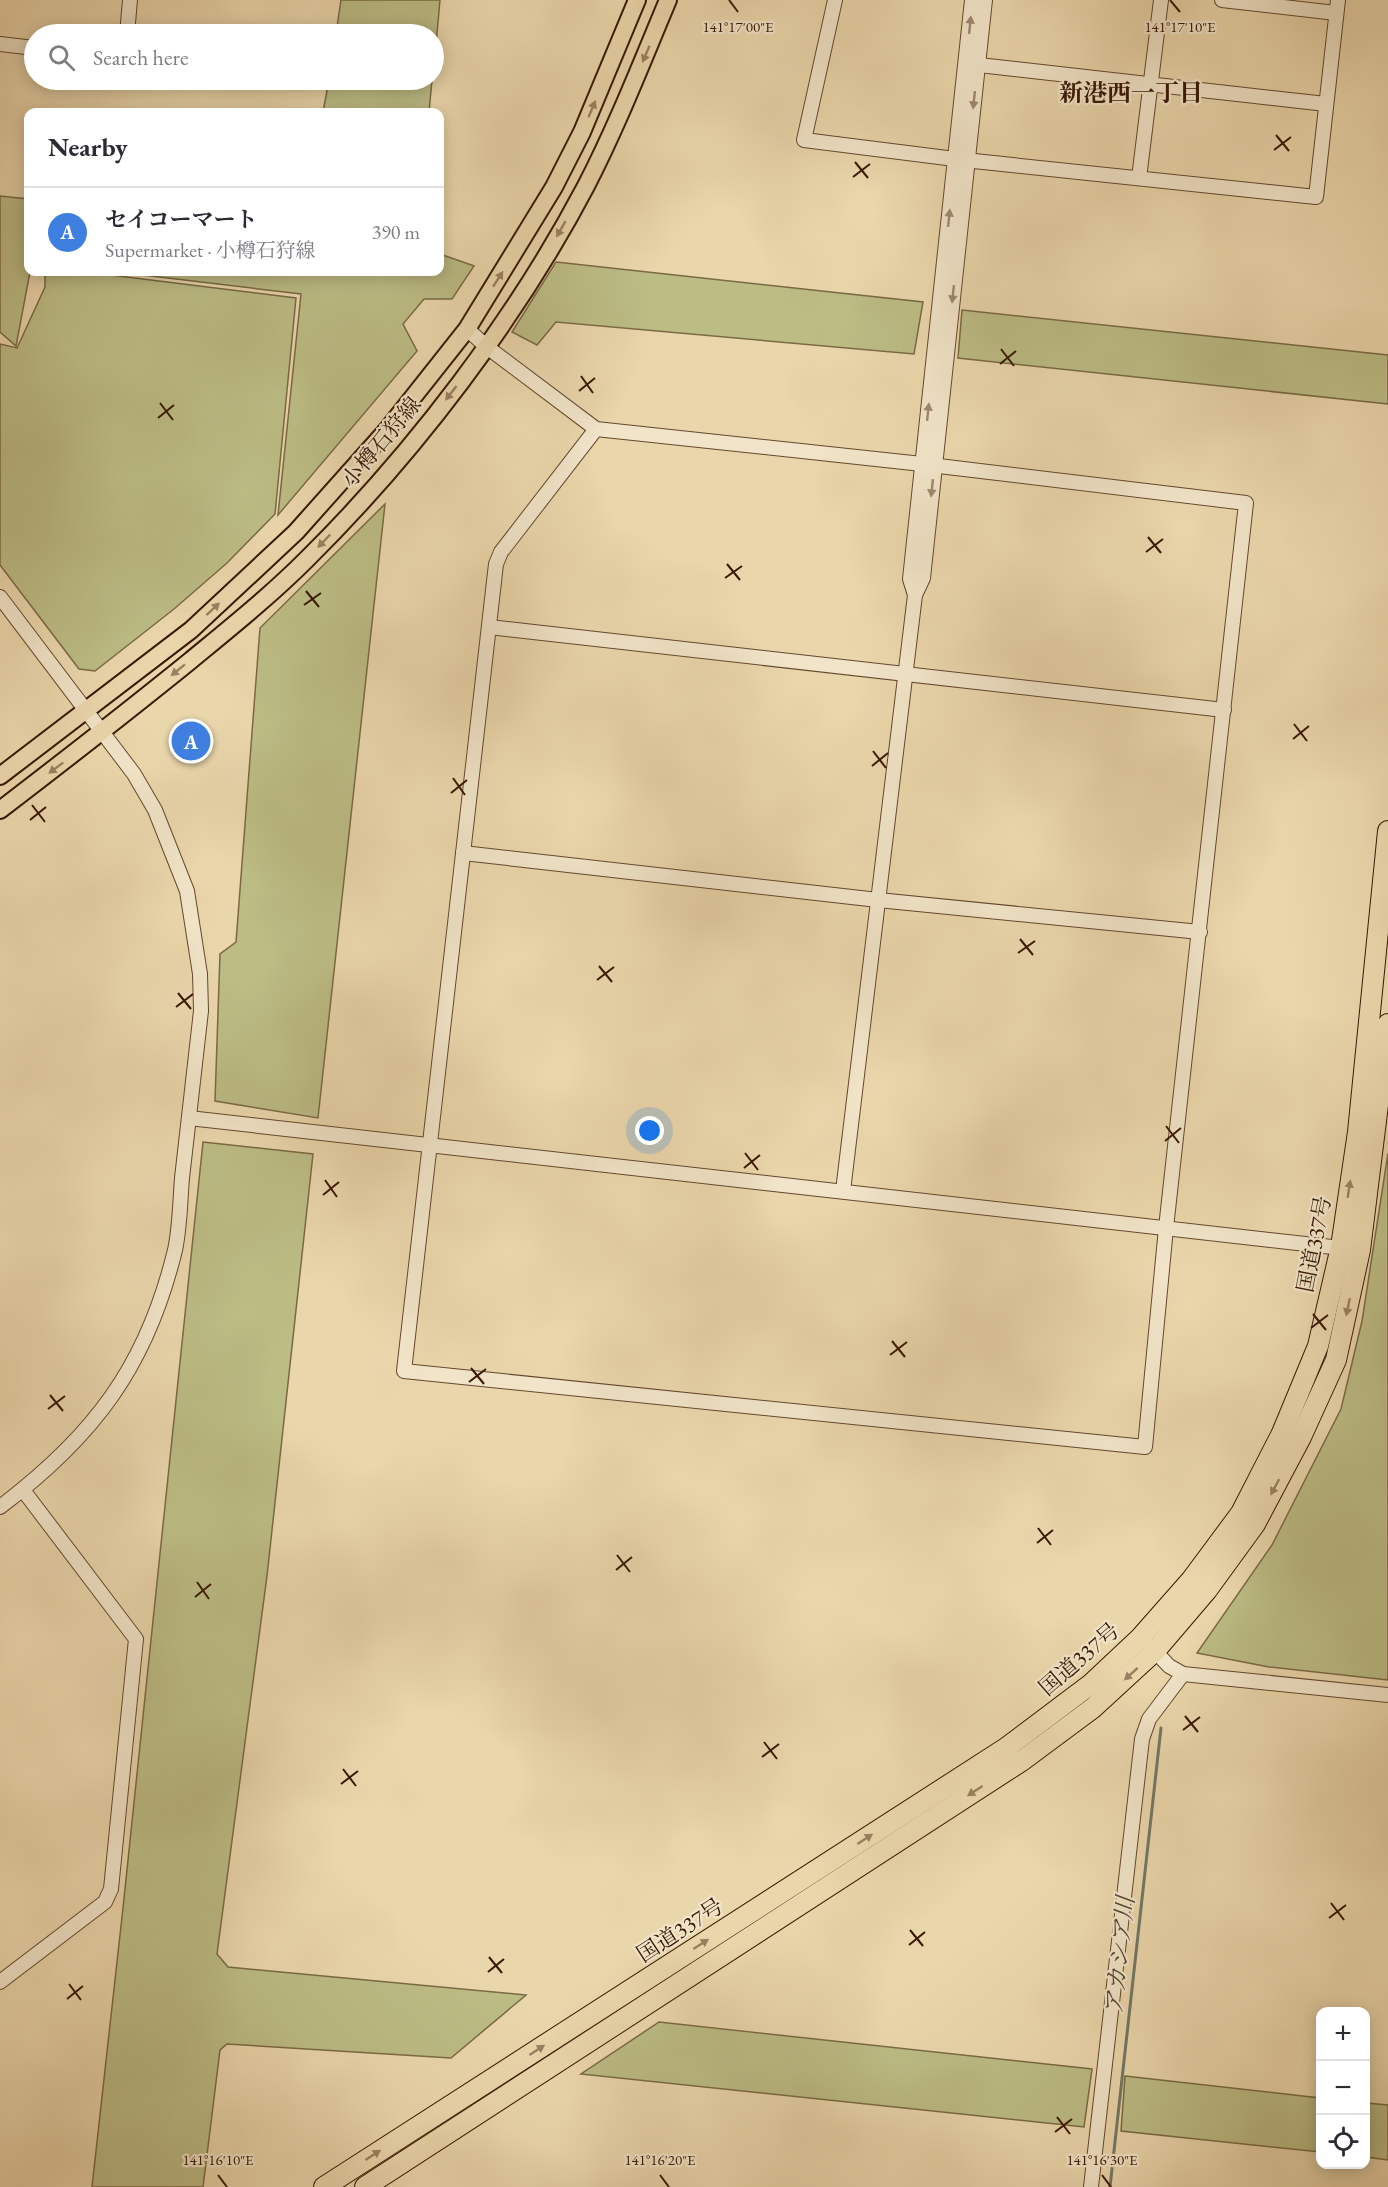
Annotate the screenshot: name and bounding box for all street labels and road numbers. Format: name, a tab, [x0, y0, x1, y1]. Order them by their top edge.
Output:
street label: 小樽石狩線	[335, 391, 427, 493]
street label: 国道337号	[1290, 1193, 1338, 1295]
street label: 国道337号	[1033, 1616, 1125, 1702]
street label: 国道337号	[631, 1891, 729, 1969]

